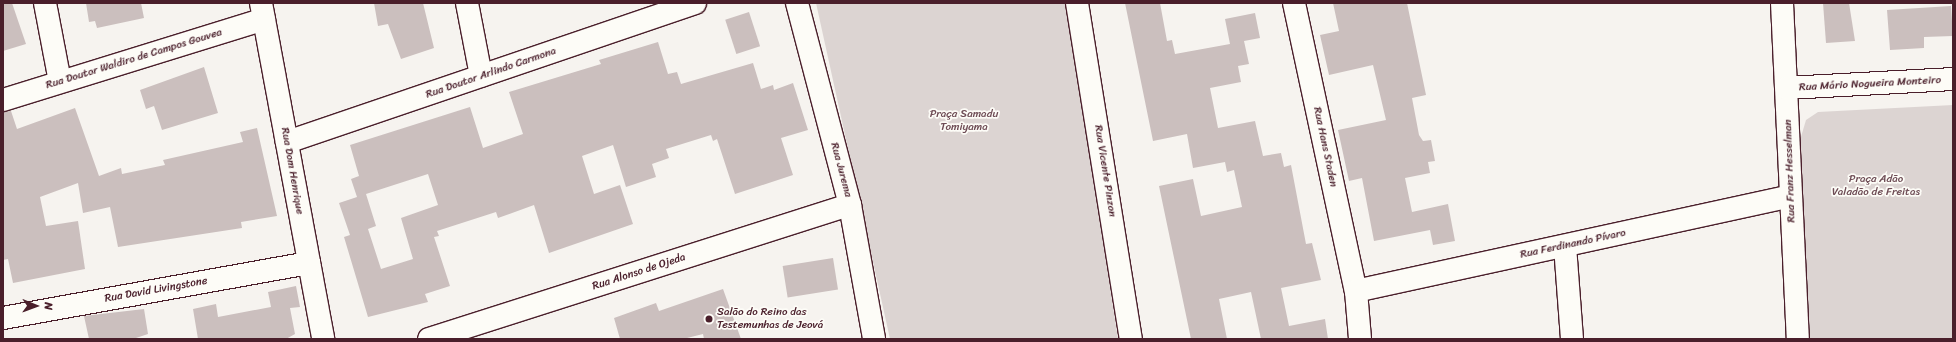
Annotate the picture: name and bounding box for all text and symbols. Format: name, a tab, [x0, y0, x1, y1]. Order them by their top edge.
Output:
street label: Rua Doutor Waldiro de Campos Gouvea	[44, 26, 224, 92]
street label: Rua Doutor Arlindo Carmona	[424, 44, 558, 102]
street label: Rua Mário Nogueira Monteiro	[1799, 74, 1941, 94]
street label: Rua Hans Staden	[1310, 105, 1340, 189]
park label: Praça Samadu Tomiyama	[930, 108, 998, 134]
street label: Rua Franz Hesselman	[1782, 119, 1798, 223]
street label: Rua Vicente Pinzon	[1091, 124, 1119, 218]
street label: Rua Dom Henrique	[278, 126, 306, 216]
street label: Rua Jurema	[827, 141, 855, 199]
park label: Praça Adão Valadão de Freitas	[1832, 173, 1920, 199]
street label: Rua Ferdinando Pívaro	[1519, 226, 1627, 262]
street label: Rua Alonso de Ojeda	[590, 251, 688, 293]
street label: Rua David Livingstone	[103, 274, 209, 306]
north arrow	[16, 286, 56, 326]
text: N	[39, 302, 58, 310]
place label: Salão do Reino das Testemunhas de Jeová	[717, 306, 824, 332]
marker: Salão do Reino das Testemunhas de Jeová	[704, 314, 714, 324]

